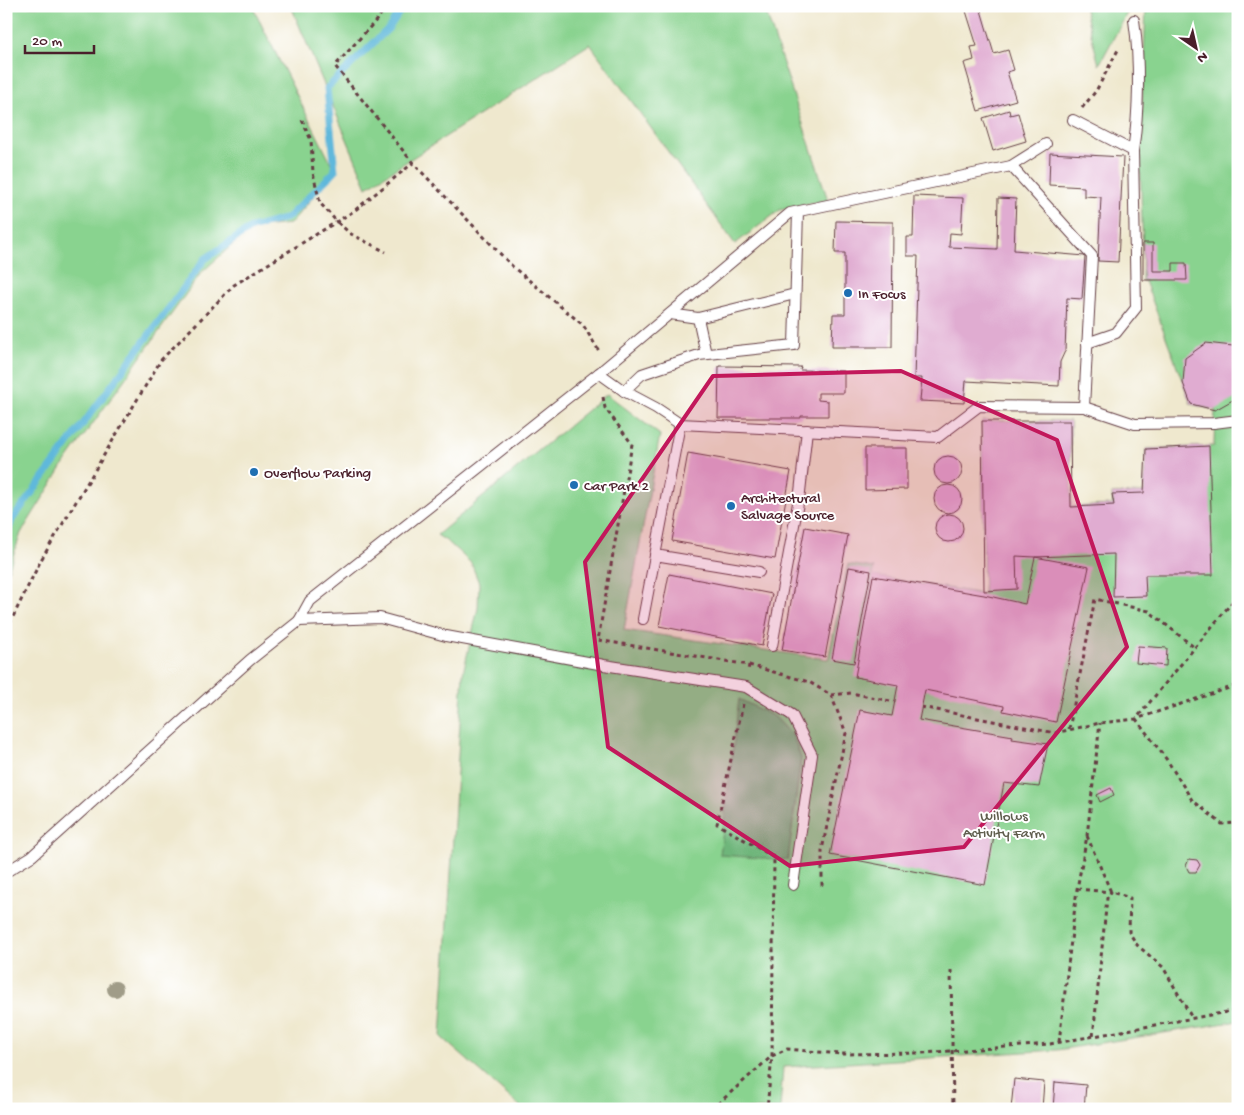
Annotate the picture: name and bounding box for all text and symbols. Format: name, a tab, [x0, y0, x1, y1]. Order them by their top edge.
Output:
scale bar	[25, 22, 94, 54]
north arrow	[1172, 22, 1222, 72]
text: 20 m	[32, 33, 62, 51]
text: N	[1193, 47, 1210, 66]
place label: In Focus	[858, 286, 906, 304]
marker: In Focus	[842, 287, 854, 299]
place label: Overflow Parking	[264, 465, 371, 483]
marker: Overflow Parking	[248, 466, 260, 478]
place label: Car Park 2	[584, 478, 649, 496]
marker: Car Park 2	[568, 479, 580, 491]
place label: Architectural Salvage Source	[741, 490, 835, 525]
marker: Architectural Salvage Source	[725, 500, 737, 512]
park label: Willows Activity Farm	[963, 808, 1045, 843]

